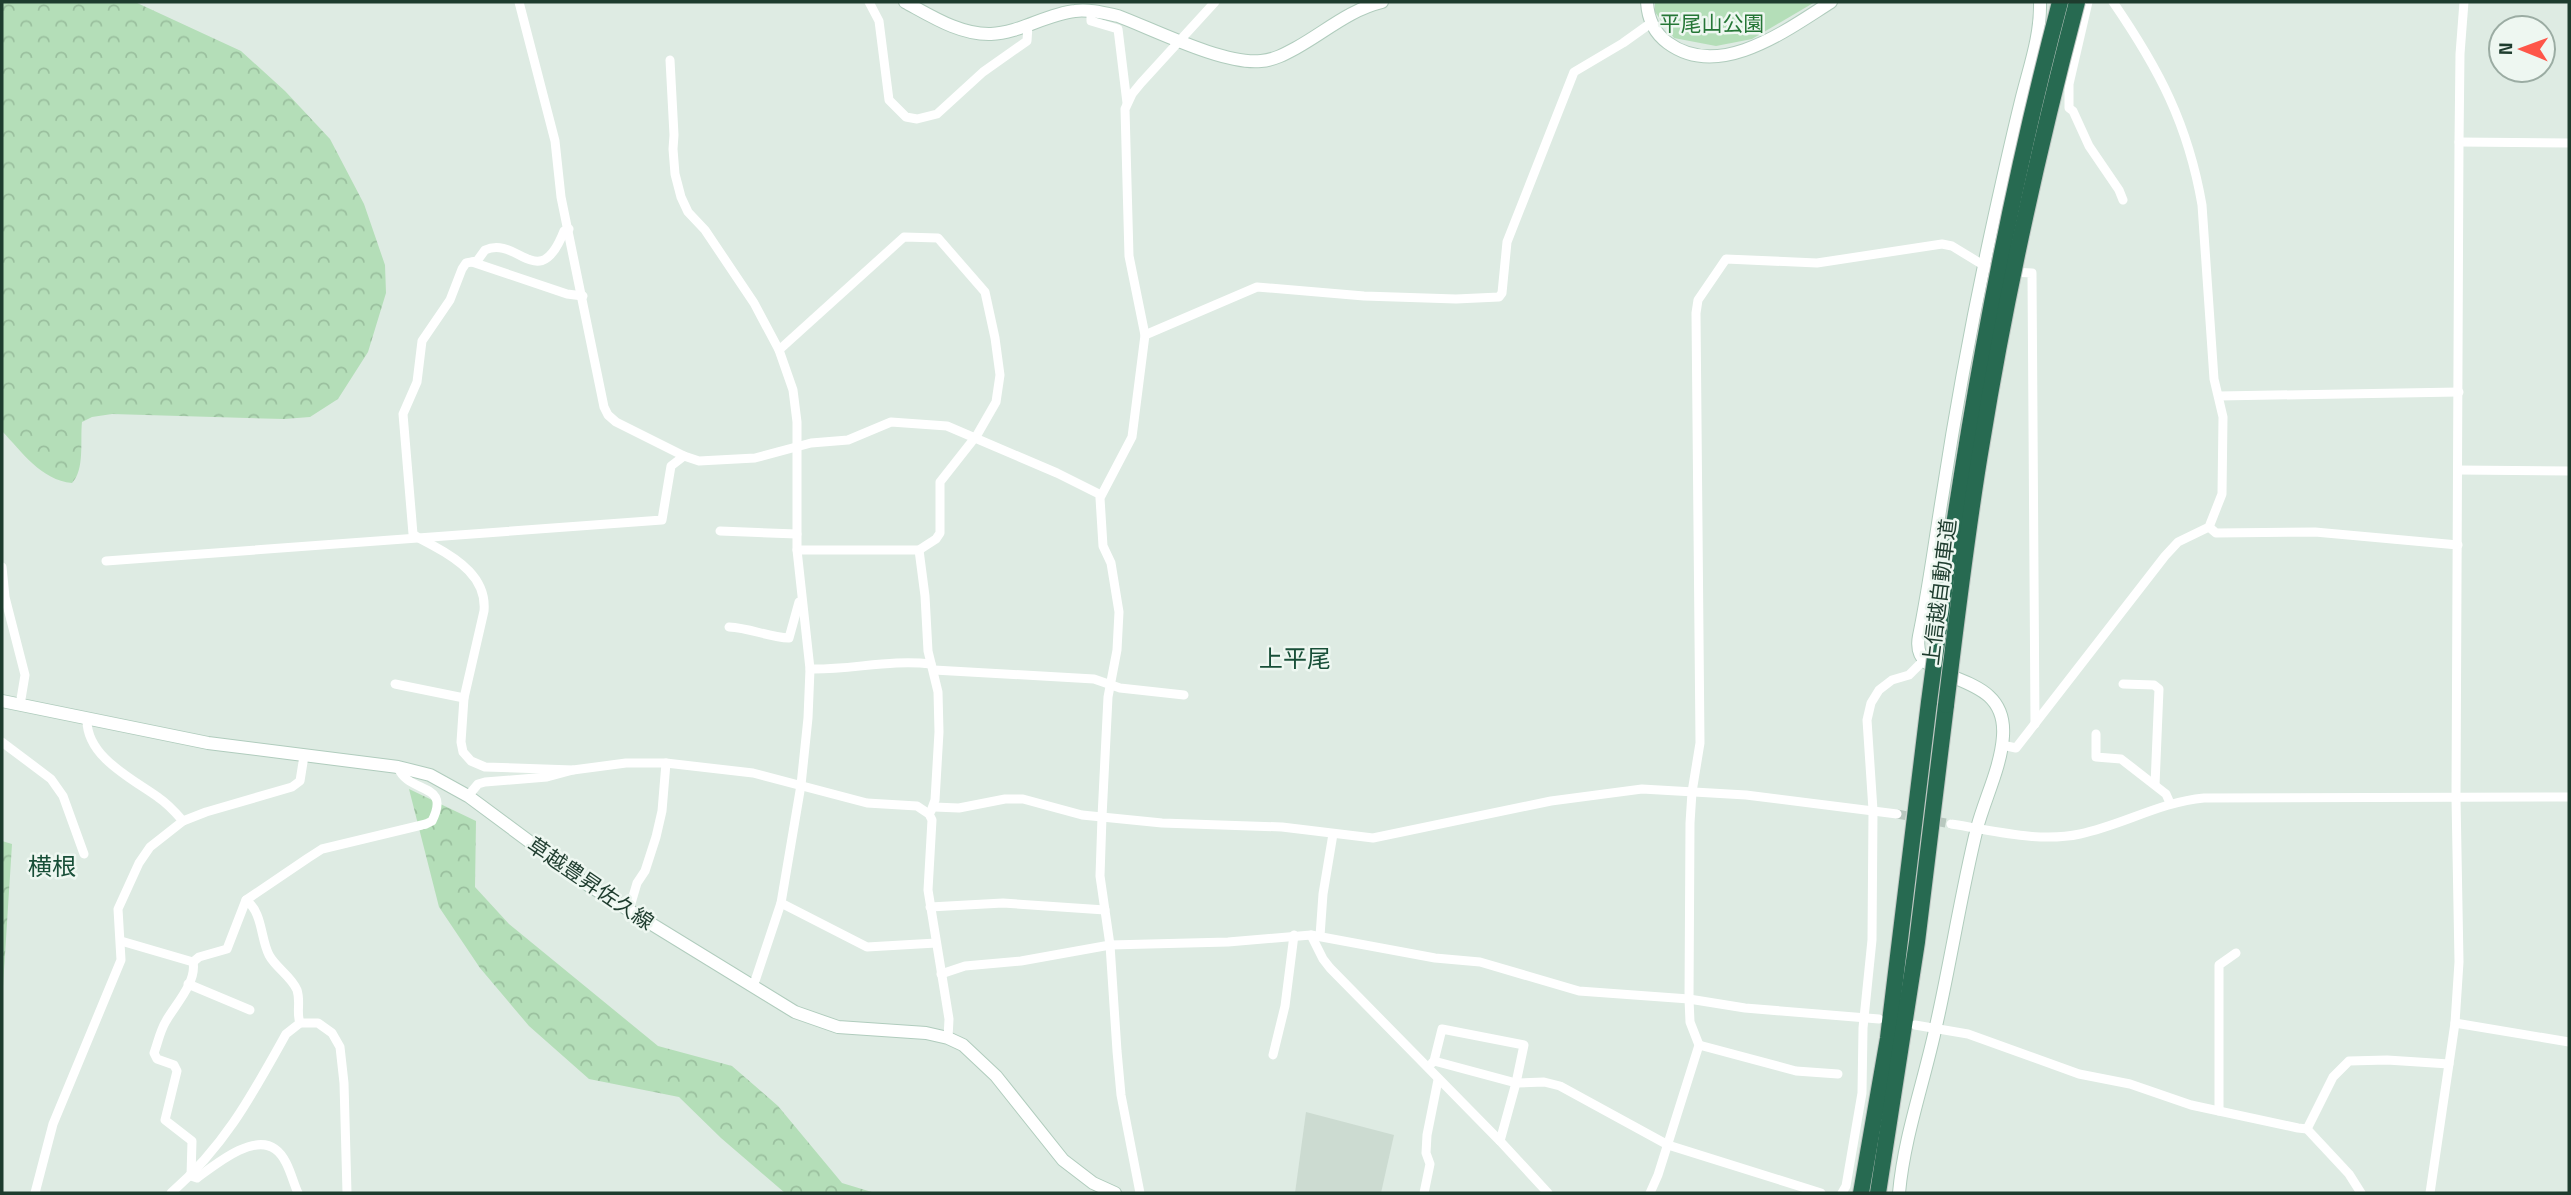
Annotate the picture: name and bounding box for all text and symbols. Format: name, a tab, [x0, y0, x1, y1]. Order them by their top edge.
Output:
park label: 平尾山公園	[1660, 7, 1765, 39]
north arrow	[2487, 14, 2557, 84]
text: N	[2490, 42, 2519, 56]
street label: 上信越自動車道	[1914, 517, 1964, 667]
district label: 上平尾	[1259, 640, 1331, 676]
street label: 草越豊昇佐久線	[521, 829, 661, 937]
district label: 横根	[28, 848, 76, 884]

